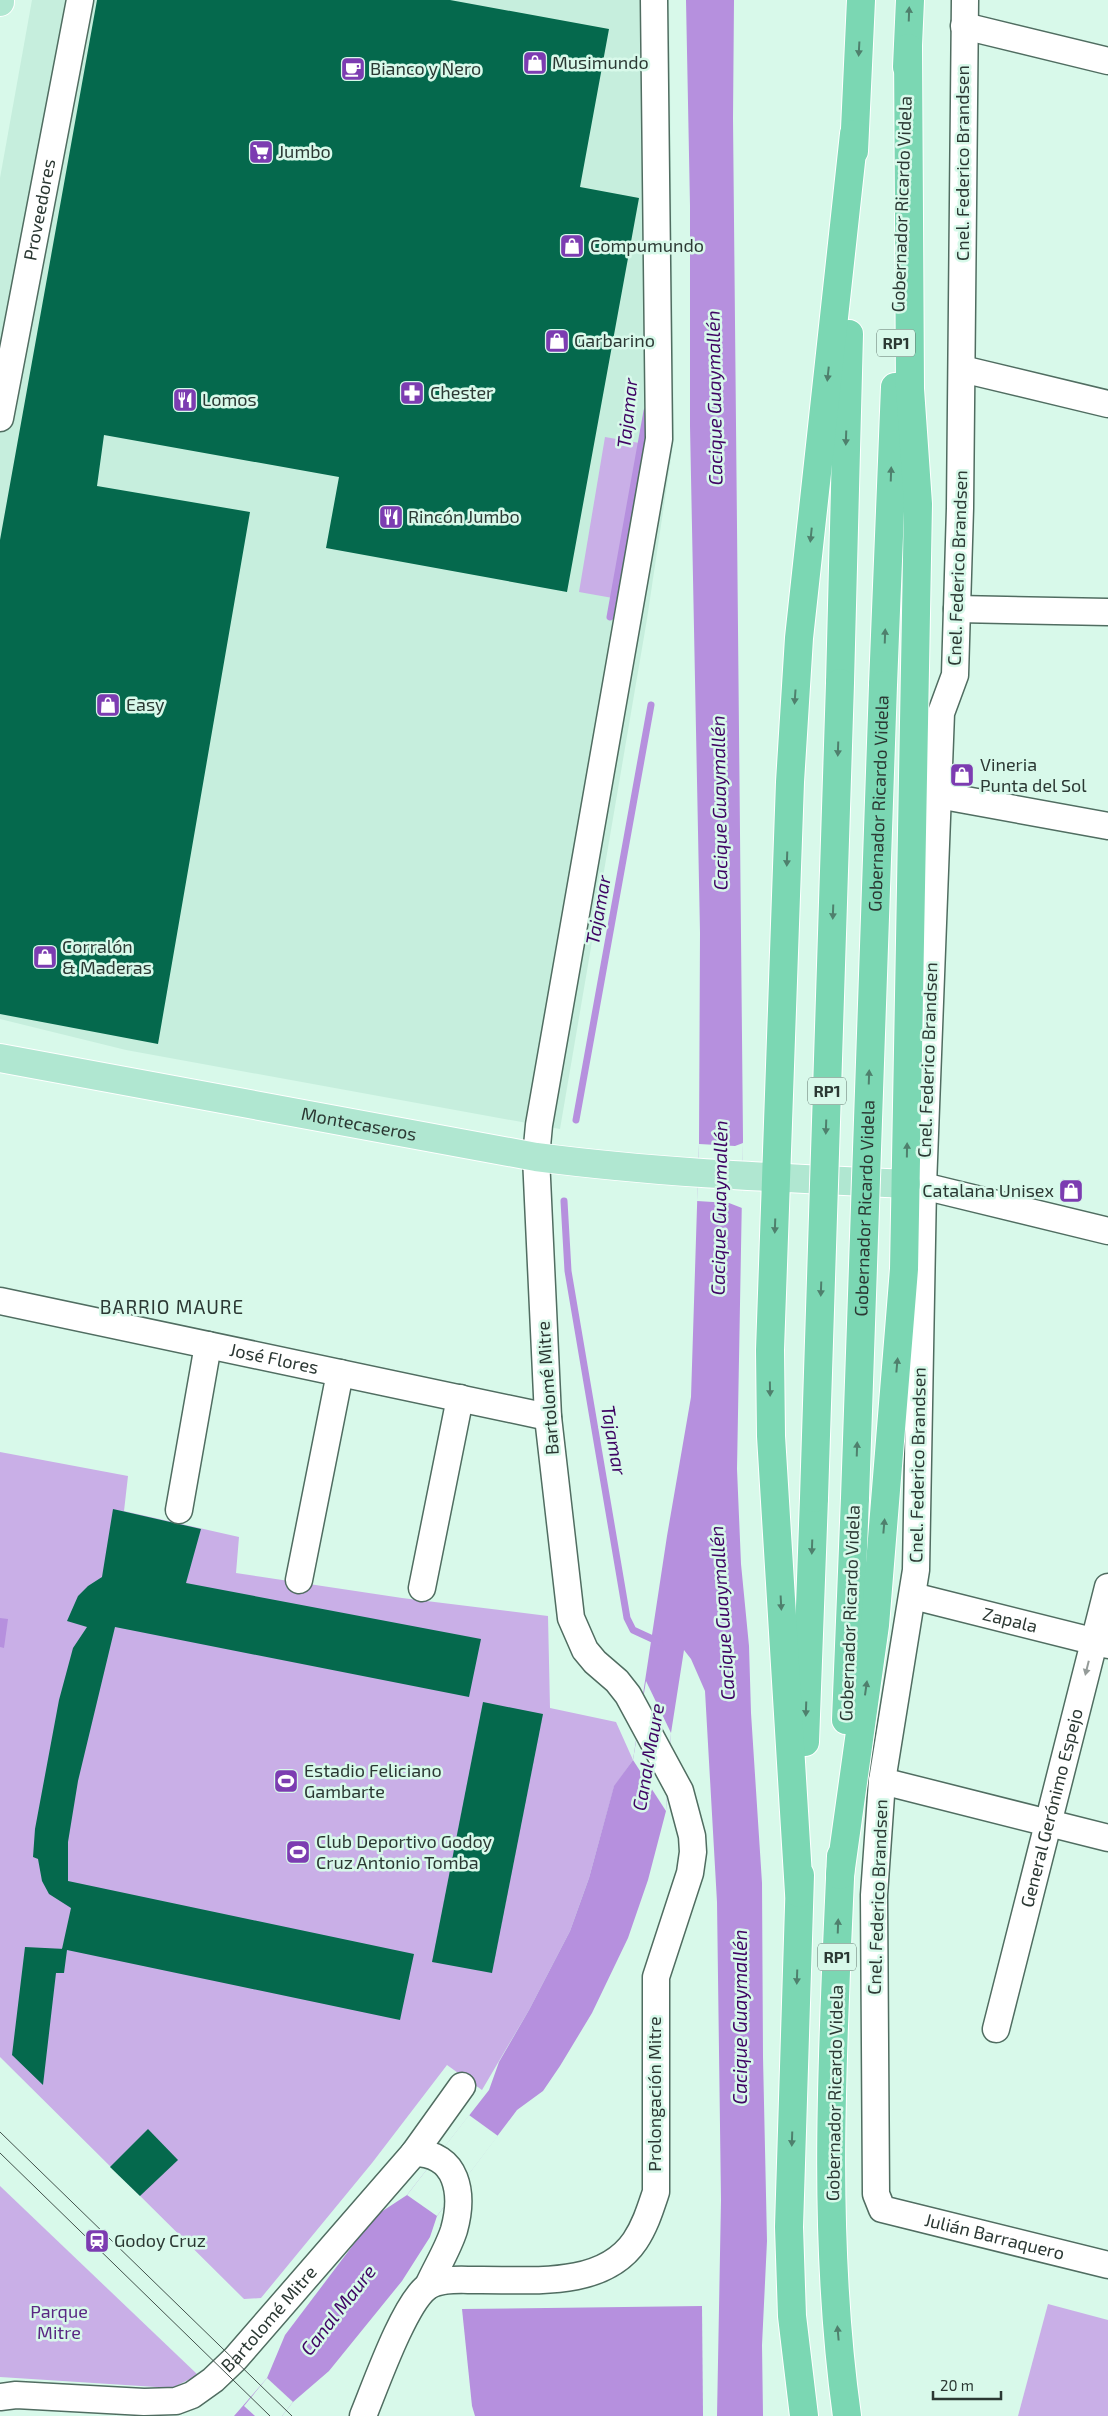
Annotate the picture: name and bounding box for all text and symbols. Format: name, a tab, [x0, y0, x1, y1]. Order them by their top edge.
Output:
one-way arrow	[906, 6, 914, 22]
one-way arrow	[854, 41, 862, 57]
shop icon: Musimundo	[522, 50, 548, 76]
place label: Musimundo	[552, 51, 649, 73]
cafe icon: Bianco y Nero	[340, 56, 366, 82]
place label: Bianco y Nero	[370, 57, 481, 79]
street label: Cnel. Federico Brandsen	[951, 65, 973, 261]
street label: Gobernador Ricardo Videla	[886, 95, 916, 313]
supermarket icon: Jumbo	[248, 139, 274, 165]
place label: Jumbo	[278, 140, 331, 162]
street label: Proveedores	[18, 157, 59, 262]
shop icon: Compumundo	[559, 233, 585, 259]
place label: Compumundo	[590, 234, 704, 256]
water label: Cacique Guaymallén	[700, 310, 728, 486]
shop icon: Garbarino	[544, 328, 570, 354]
place label: Garbarino	[574, 329, 655, 351]
road number: RP1	[877, 329, 915, 356]
one-way arrow	[824, 366, 832, 382]
water label: Tajamar	[611, 376, 642, 449]
pharmacy icon: Chester	[399, 380, 425, 406]
place label: Chester	[430, 381, 493, 403]
restaurant icon: Lomos	[172, 387, 198, 413]
place label: Lomos	[202, 388, 257, 410]
one-way arrow	[842, 431, 850, 447]
one-way arrow	[888, 466, 896, 482]
street label: Cnel. Federico Brandsen	[943, 470, 971, 666]
restaurant icon: Rincón Jumbo	[378, 504, 404, 530]
place label: Rincón Jumbo	[408, 505, 520, 527]
one-way arrow	[807, 527, 815, 543]
one-way arrow	[881, 628, 889, 644]
one-way arrow	[791, 689, 799, 705]
shop icon: Easy	[95, 692, 121, 718]
place label: Easy	[126, 693, 165, 715]
street label: Gobernador Ricardo Videla	[863, 695, 893, 912]
water label: Cacique Guaymallén	[705, 715, 733, 891]
one-way arrow	[833, 742, 841, 758]
place label: Vineria Punta del Sol	[980, 753, 1087, 796]
shop icon: Vineria Punta del Sol	[949, 762, 975, 788]
one-way arrow	[783, 851, 791, 867]
water label: Tajamar	[580, 873, 615, 947]
one-way arrow	[828, 904, 836, 920]
place label: Corralón & Maderas	[62, 935, 152, 978]
shop icon: Corralón & Maderas	[32, 944, 58, 970]
street label: Cnel. Federico Brandsen	[913, 962, 941, 1158]
one-way arrow	[866, 1068, 874, 1084]
road number: RP1	[808, 1078, 846, 1104]
street label: Gobernador Ricardo Videla	[849, 1099, 879, 1317]
street label: Montecaseros	[300, 1102, 419, 1145]
one-way arrow	[821, 1119, 829, 1135]
water label: Cacique Guaymallén	[705, 1120, 733, 1296]
one-way arrow	[903, 1142, 911, 1158]
shop icon: Catalana Unisex	[1058, 1178, 1084, 1204]
place label: Catalana Unisex	[922, 1179, 1054, 1201]
one-way arrow	[770, 1218, 778, 1234]
one-way arrow	[816, 1281, 824, 1297]
district label: BARRIO MAURE	[100, 1295, 244, 1318]
street label: Bartolomé Mitre	[531, 1320, 563, 1456]
street label: José Flores	[228, 1338, 321, 1378]
one-way arrow	[893, 1356, 901, 1372]
street label: Cnel. Federico Brandsen	[904, 1367, 930, 1563]
one-way arrow	[767, 1381, 775, 1397]
water label: Tajamar	[597, 1403, 632, 1477]
one-way arrow	[853, 1441, 861, 1457]
street label: Gobernador Ricardo Videla	[834, 1504, 864, 1722]
one-way arrow	[880, 1518, 888, 1534]
water label: Cacique Guaymallén	[704, 1525, 740, 1701]
one-way arrow	[808, 1539, 816, 1555]
one-way arrow	[777, 1596, 785, 1612]
street label: Zapala	[981, 1602, 1040, 1637]
one-way arrow	[1083, 1660, 1091, 1675]
one-way arrow	[863, 1680, 871, 1696]
water label: Canal Maure	[627, 1701, 668, 1812]
one-way arrow	[802, 1702, 810, 1718]
street label: General Gerónimo Espejo	[1015, 1706, 1087, 1910]
place label: Estadio Feliciano Gambarte	[304, 1759, 442, 1802]
sports icon: Estadio Feliciano Gambarte	[273, 1768, 299, 1794]
street label: Cnel. Federico Brandsen	[863, 1799, 891, 1995]
place label: Club Deportivo Godoy Cruz Antonio Tomba	[316, 1830, 493, 1873]
sports icon: Club Deportivo Godoy Cruz Antonio Tomba	[285, 1839, 311, 1865]
one-way arrow	[835, 1917, 843, 1933]
water label: Cacique Guaymallén	[728, 1929, 752, 2105]
road number: RP1	[818, 1944, 856, 1970]
one-way arrow	[793, 1969, 801, 1985]
street label: Gobernador Ricardo Videla	[821, 1985, 847, 2201]
street label: Prolongación Mitre	[643, 2016, 665, 2172]
one-way arrow	[788, 2131, 796, 2147]
street label: Julián Barraquero	[922, 2208, 1067, 2264]
station icon: Godoy Cruz	[84, 2228, 110, 2254]
place label: Godoy Cruz	[114, 2229, 206, 2251]
water label: Canal Maure	[295, 2260, 380, 2360]
street label: Bartolomé Mitre	[216, 2261, 321, 2376]
park label: Parque Mitre	[30, 2300, 88, 2343]
one-way arrow	[833, 2325, 841, 2341]
scale bar	[933, 2368, 1000, 2400]
text: 20 m	[940, 2376, 974, 2394]

